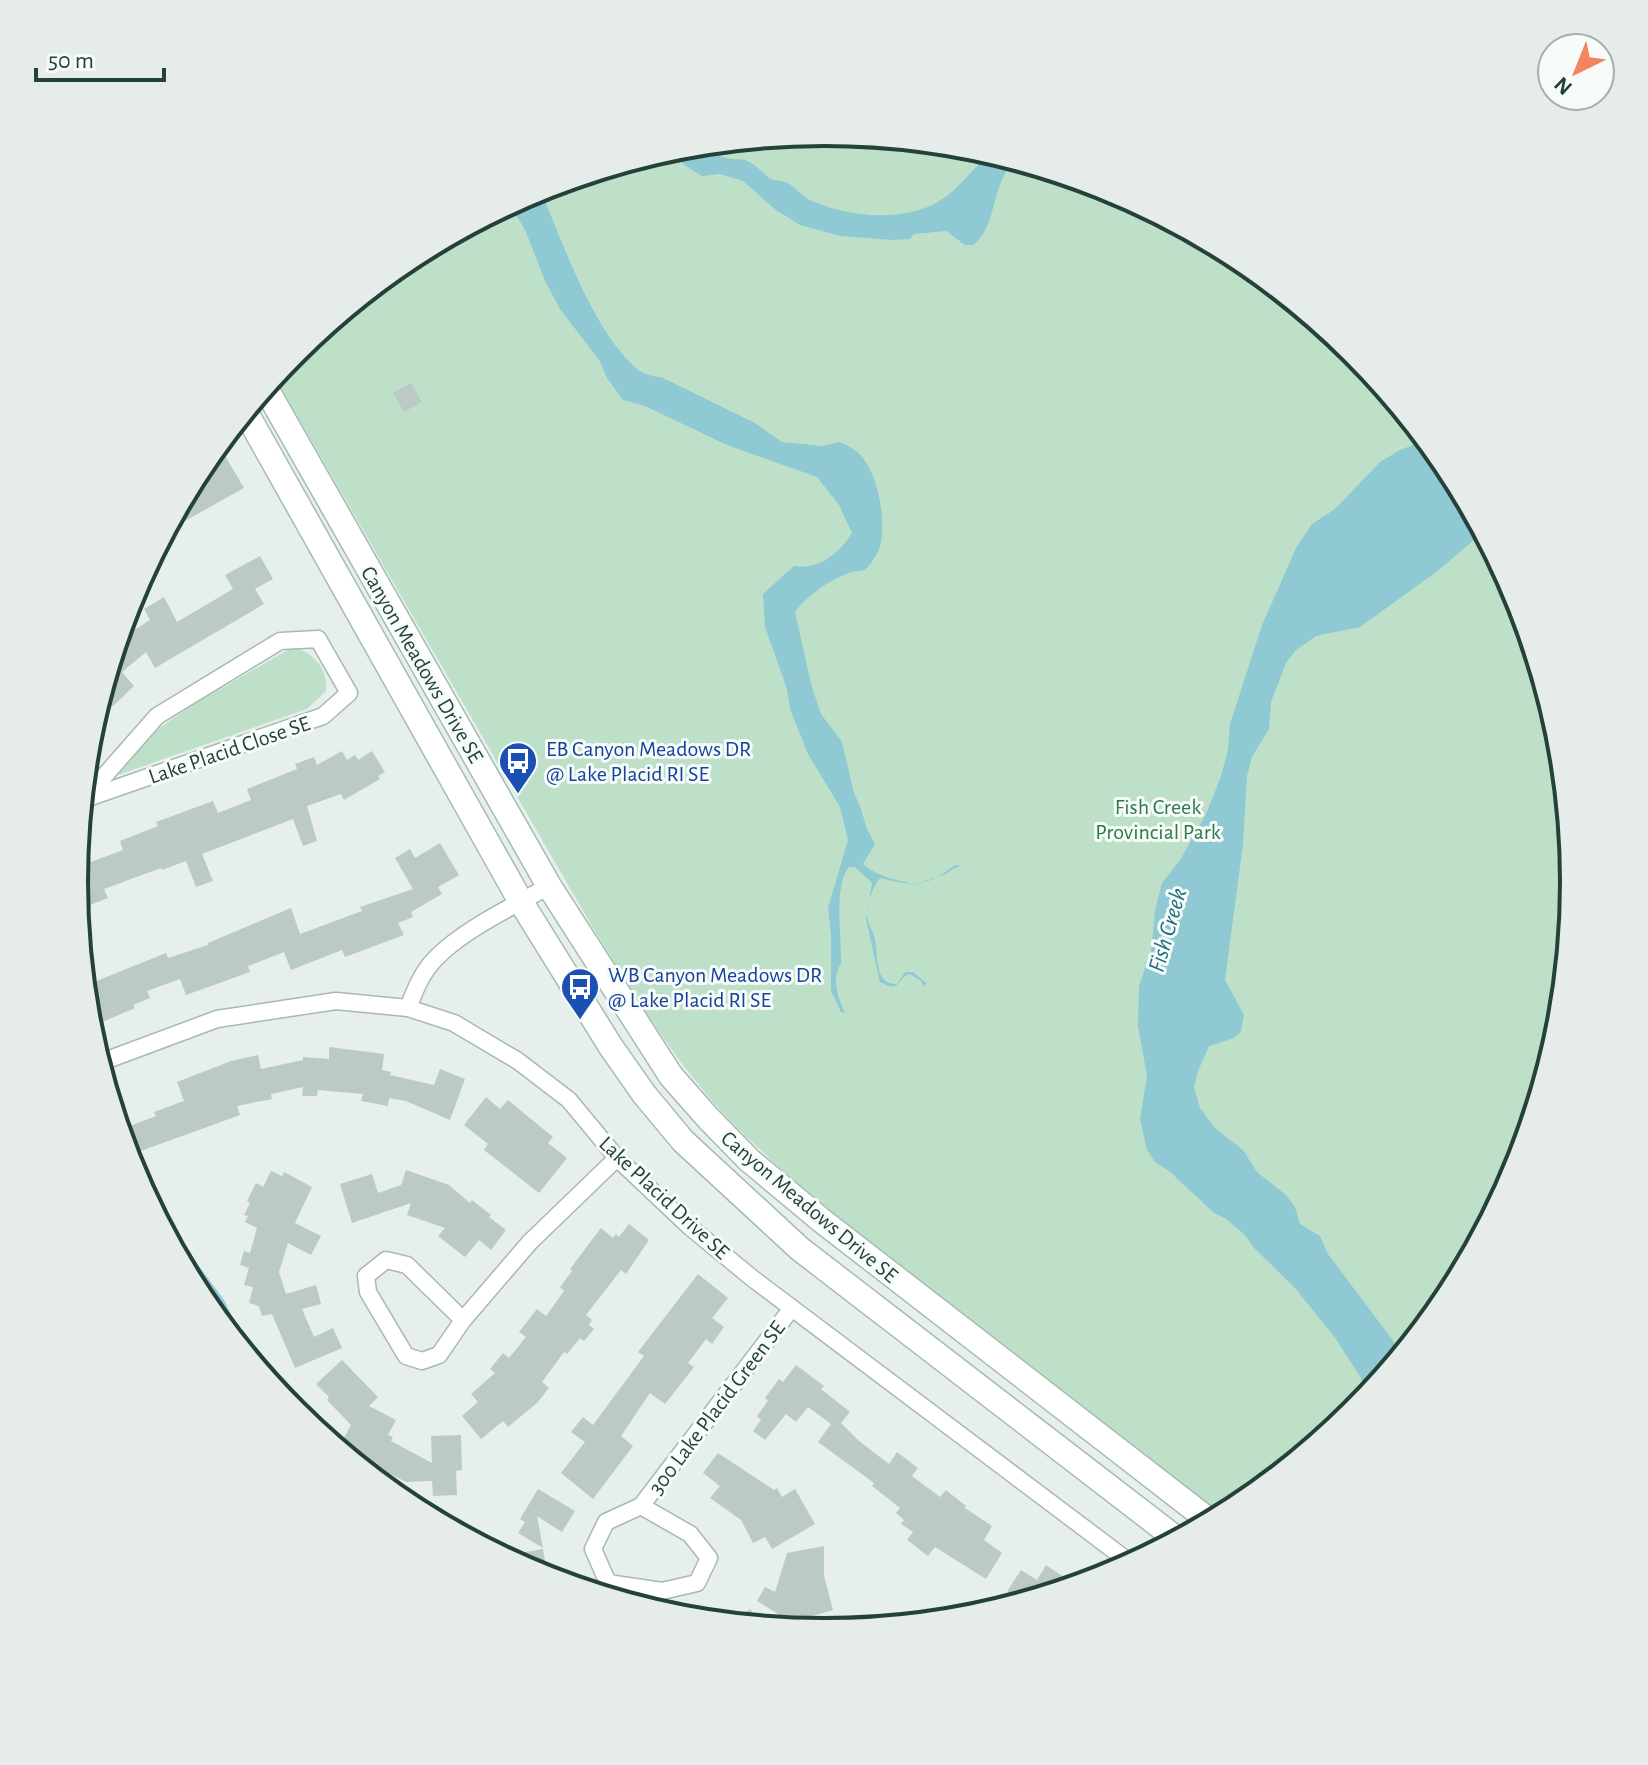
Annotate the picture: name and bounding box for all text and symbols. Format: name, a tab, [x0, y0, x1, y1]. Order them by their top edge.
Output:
scale bar	[36, 32, 164, 82]
north arrow	[1536, 32, 1616, 112]
text: 50 m	[48, 49, 94, 73]
text: N	[1550, 73, 1576, 99]
street label: Canyon Meadows Drive SE	[357, 562, 488, 767]
street label: Lake Placid Close SE	[146, 712, 313, 788]
place label: EB Canyon Meadows DR @ Lake Placid RI SE	[546, 738, 751, 785]
bus stop icon: EB Canyon Meadows DR @ Lake Placid RI SE	[497, 740, 539, 795]
park label: Fish Creek Provincial Park	[1095, 796, 1221, 843]
water label: Fish Creek	[1145, 886, 1191, 975]
place label: WB Canyon Meadows DR @ Lake Placid RI SE	[608, 964, 822, 1011]
bus stop icon: WB Canyon Meadows DR @ Lake Placid RI SE	[559, 966, 601, 1021]
street label: Canyon Meadows Drive SE	[717, 1127, 902, 1287]
street label: Lake Placid Drive SE	[595, 1132, 734, 1264]
street label: 300 Lake Placid Green SE	[645, 1317, 789, 1498]

